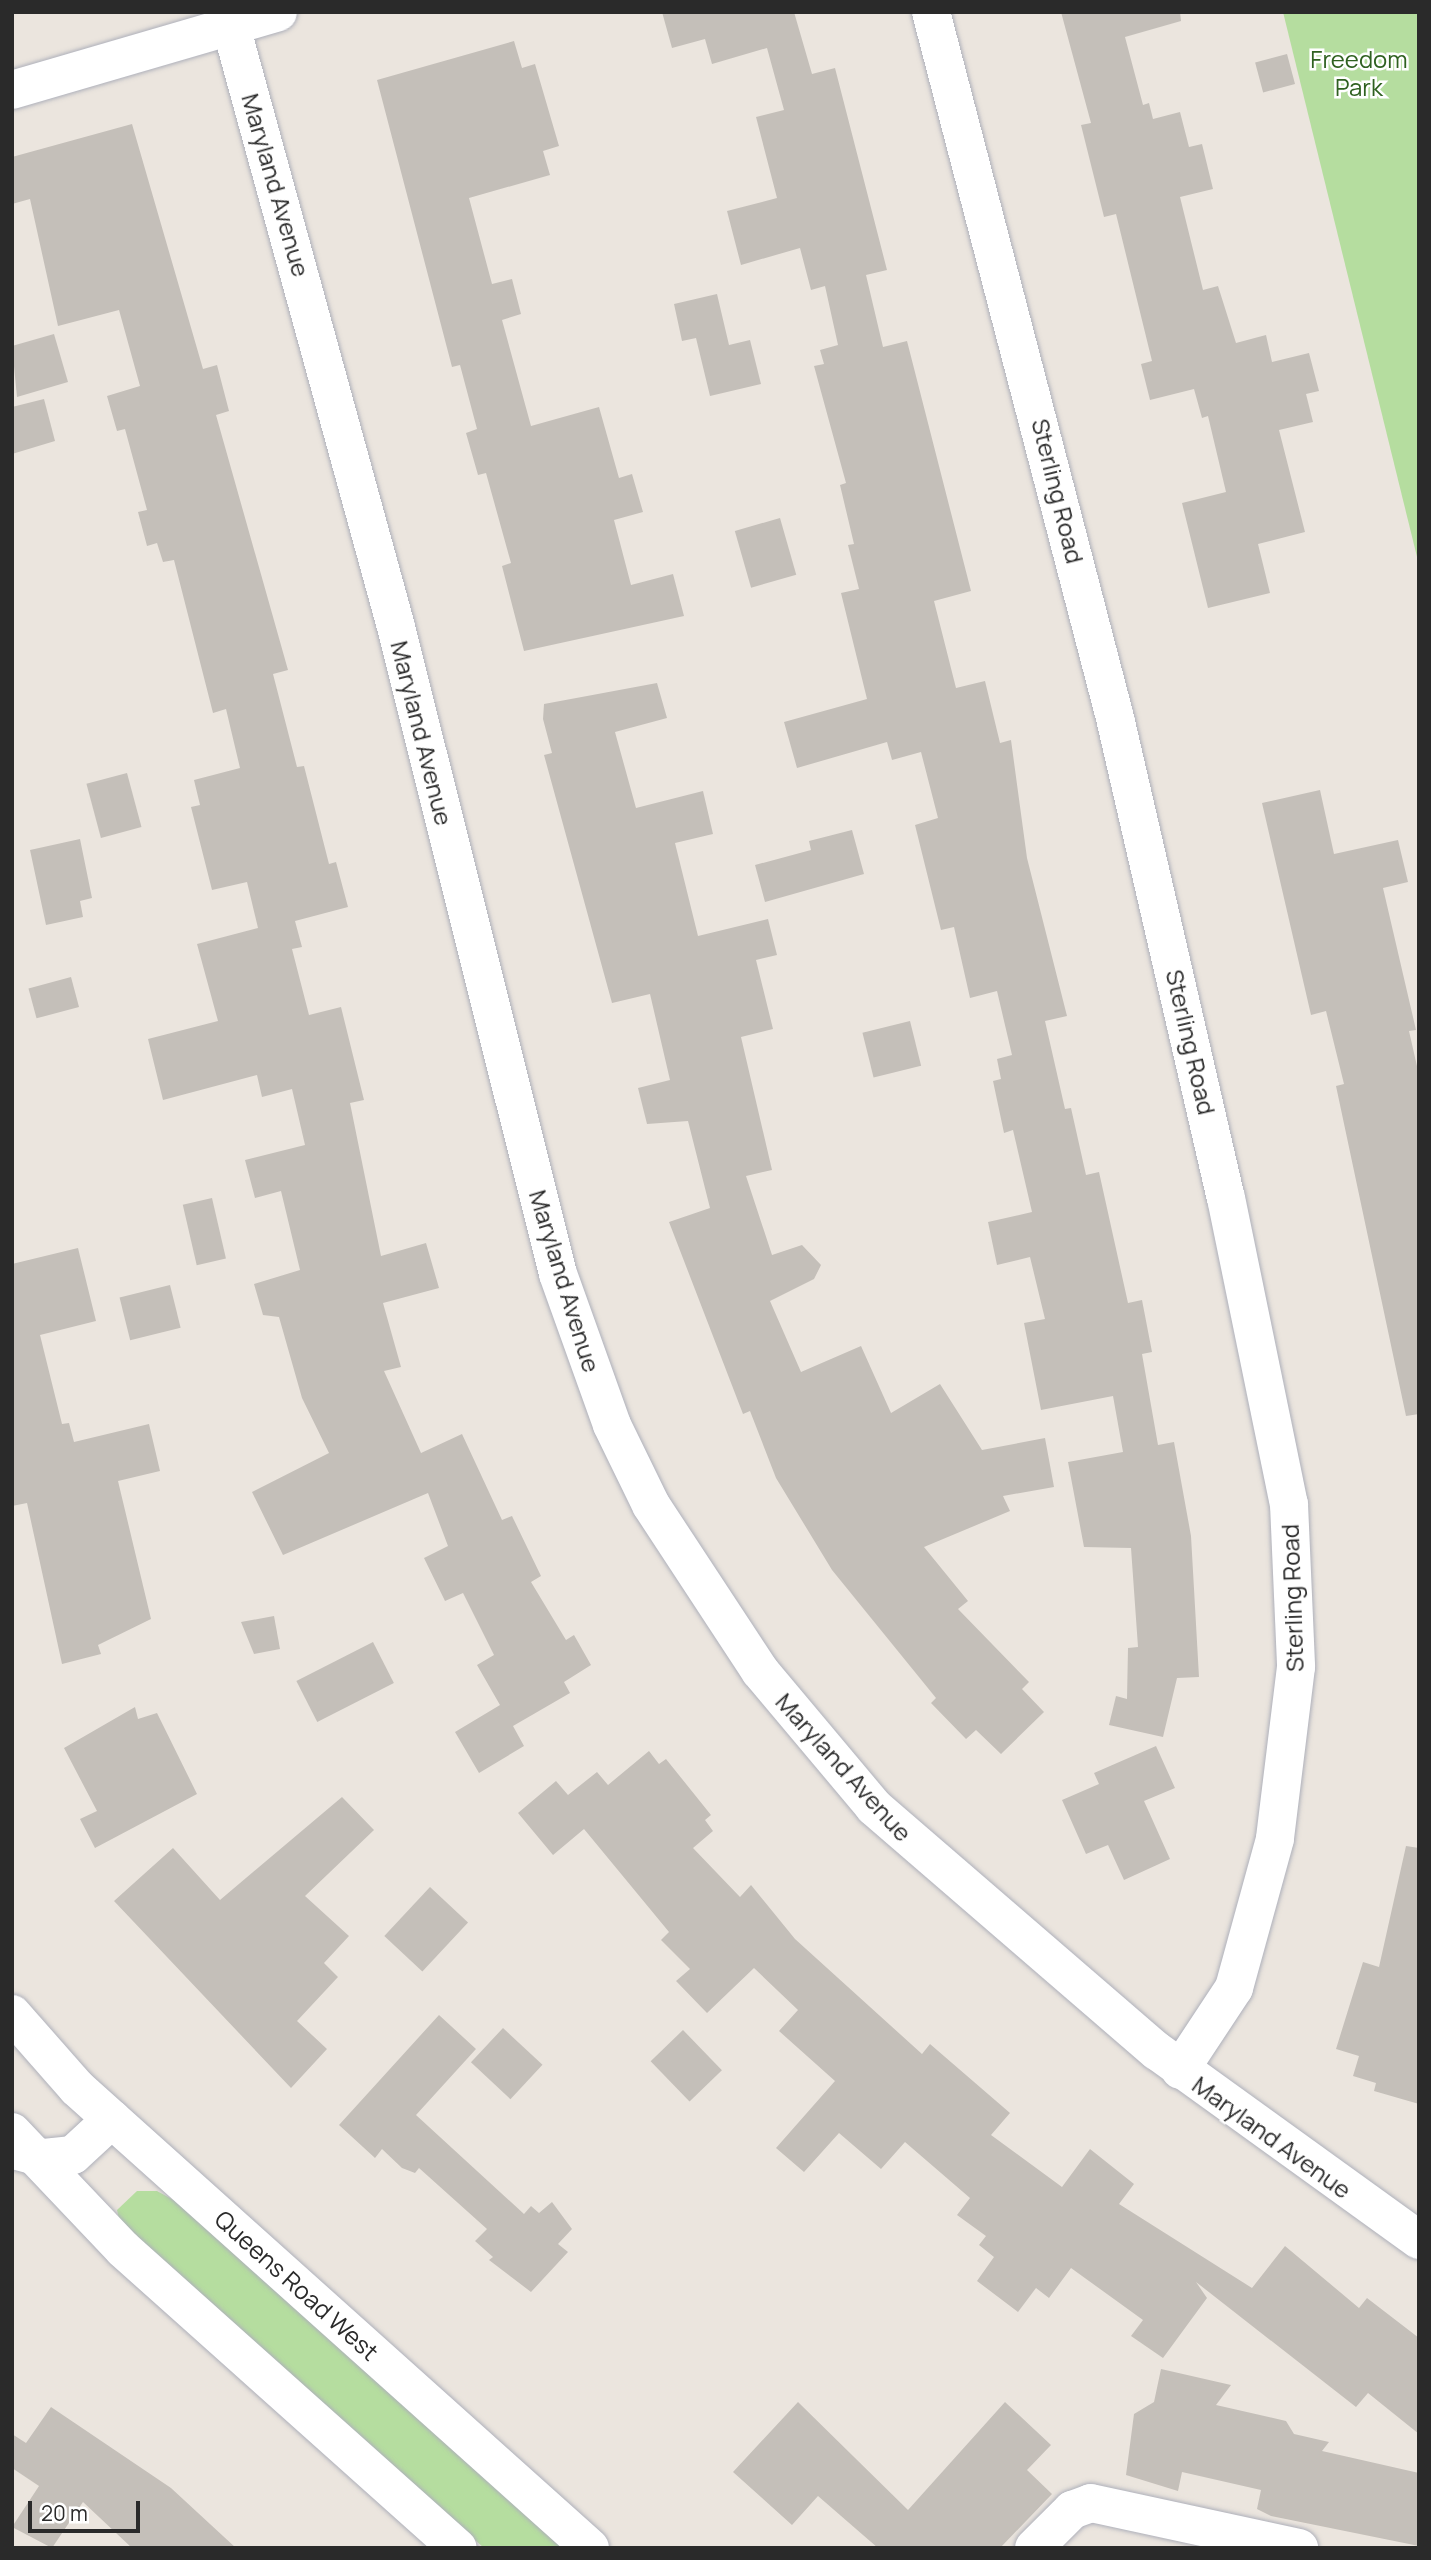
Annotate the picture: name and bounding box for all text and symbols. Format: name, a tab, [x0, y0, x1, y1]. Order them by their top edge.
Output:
park label: Freedom Park	[1310, 45, 1408, 101]
street label: Maryland Avenue	[236, 90, 316, 280]
street label: Sterling Road	[1026, 416, 1090, 566]
street label: Maryland Avenue	[385, 638, 459, 828]
street label: Sterling Road	[1160, 967, 1222, 1117]
street label: Maryland Avenue	[524, 1186, 606, 1376]
street label: Sterling Road	[1275, 1524, 1309, 1672]
street label: Maryland Avenue	[770, 1687, 918, 1847]
street label: Maryland Avenue	[1187, 2070, 1357, 2204]
street label: Queens Road West	[209, 2204, 385, 2366]
scale bar	[32, 2486, 144, 2530]
text: 20 m	[41, 2499, 88, 2527]

